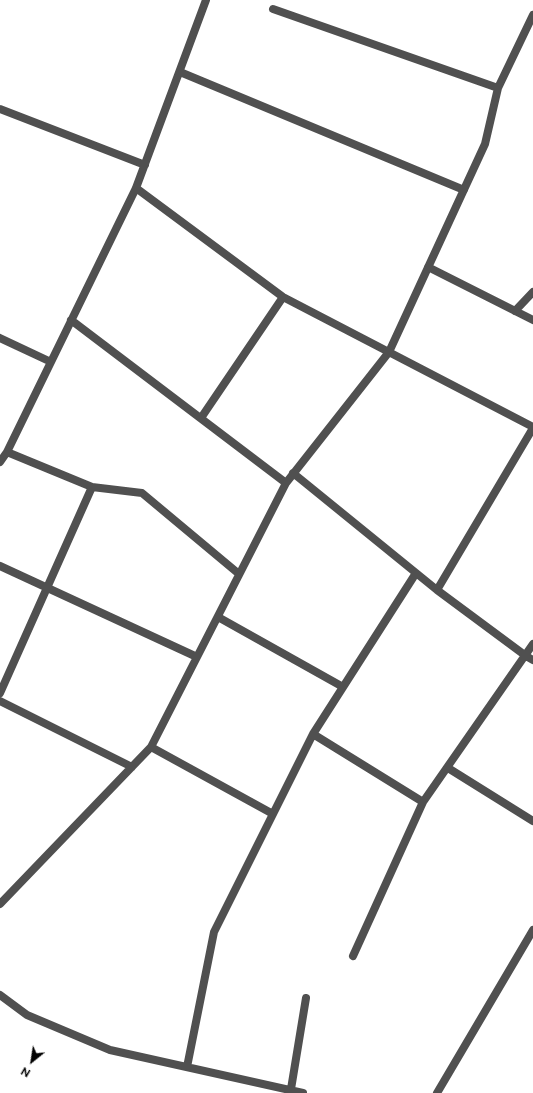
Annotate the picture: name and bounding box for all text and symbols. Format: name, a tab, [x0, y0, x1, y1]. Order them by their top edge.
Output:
north arrow	[12, 1041, 52, 1081]
text: N	[19, 1064, 33, 1080]

